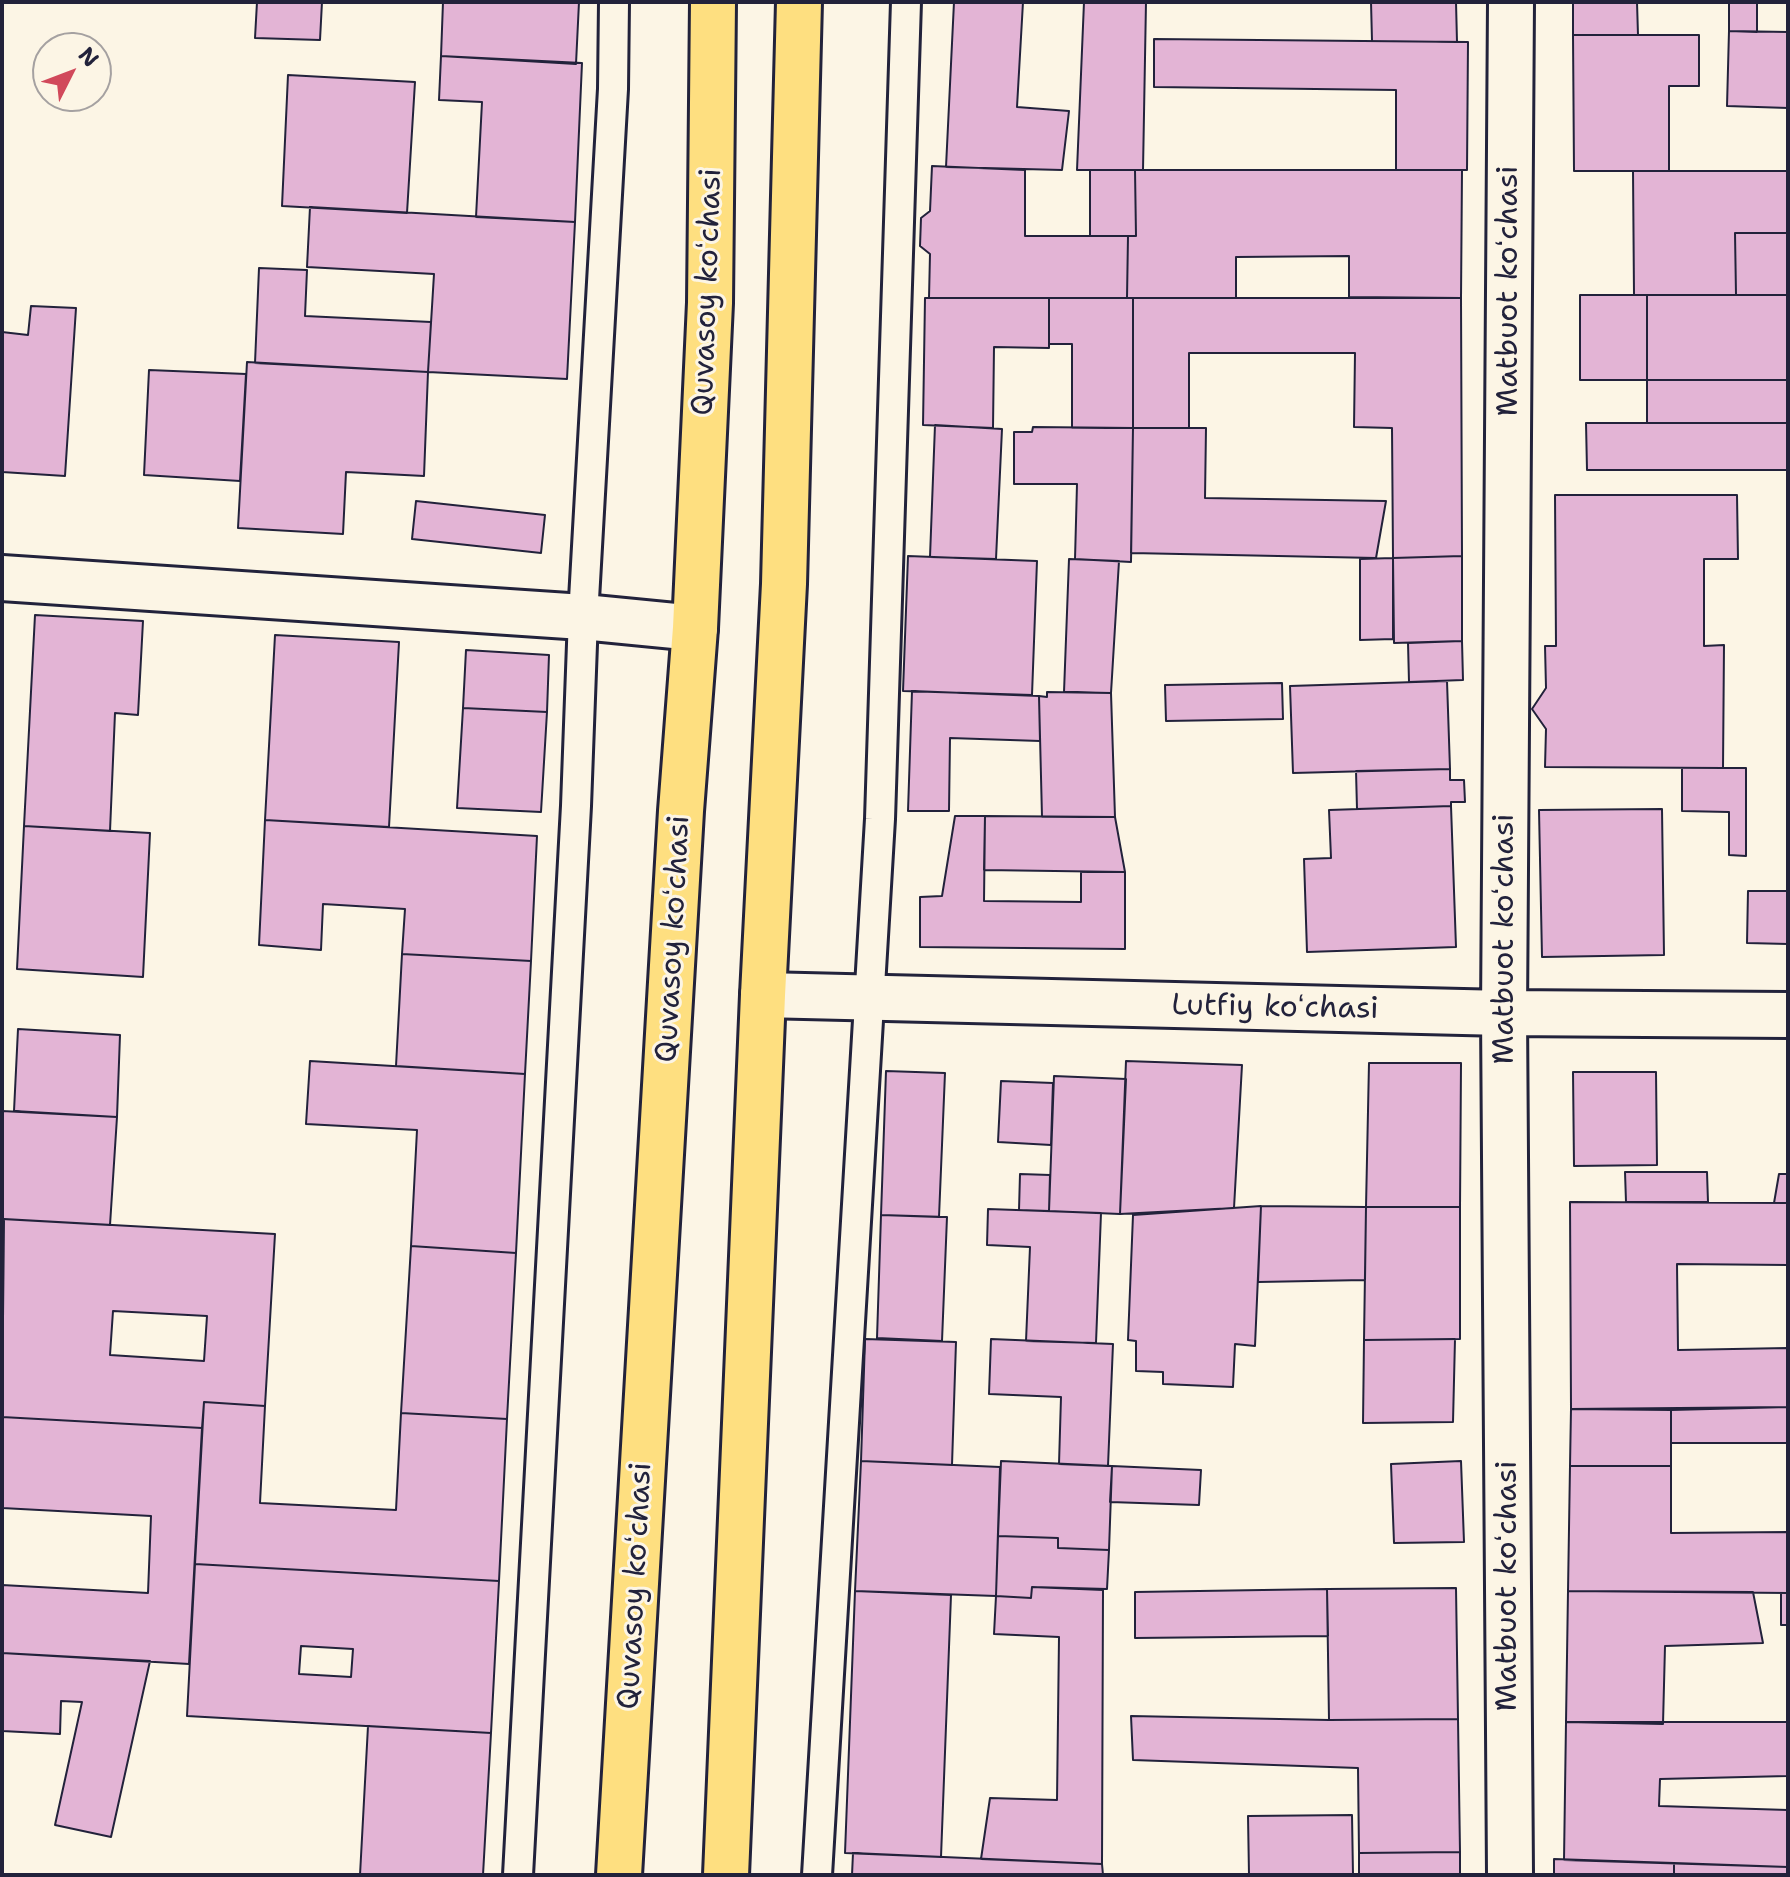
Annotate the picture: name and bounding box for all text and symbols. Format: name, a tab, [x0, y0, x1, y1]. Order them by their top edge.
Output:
north arrow	[32, 32, 112, 112]
text: N	[72, 41, 105, 73]
street label: Matbuot koʻchasi	[1491, 165, 1527, 417]
street label: Quvasoy koʻchasi	[686, 168, 730, 416]
street label: Matbuot koʻchasi	[1487, 813, 1523, 1065]
street label: Quvasoy koʻchasi	[650, 814, 698, 1064]
street label: Lutfiy koʻchasi	[1171, 988, 1379, 1028]
street label: Matbuot koʻchasi	[1490, 1460, 1526, 1712]
street label: Quvasoy koʻchasi	[612, 1461, 660, 1711]

